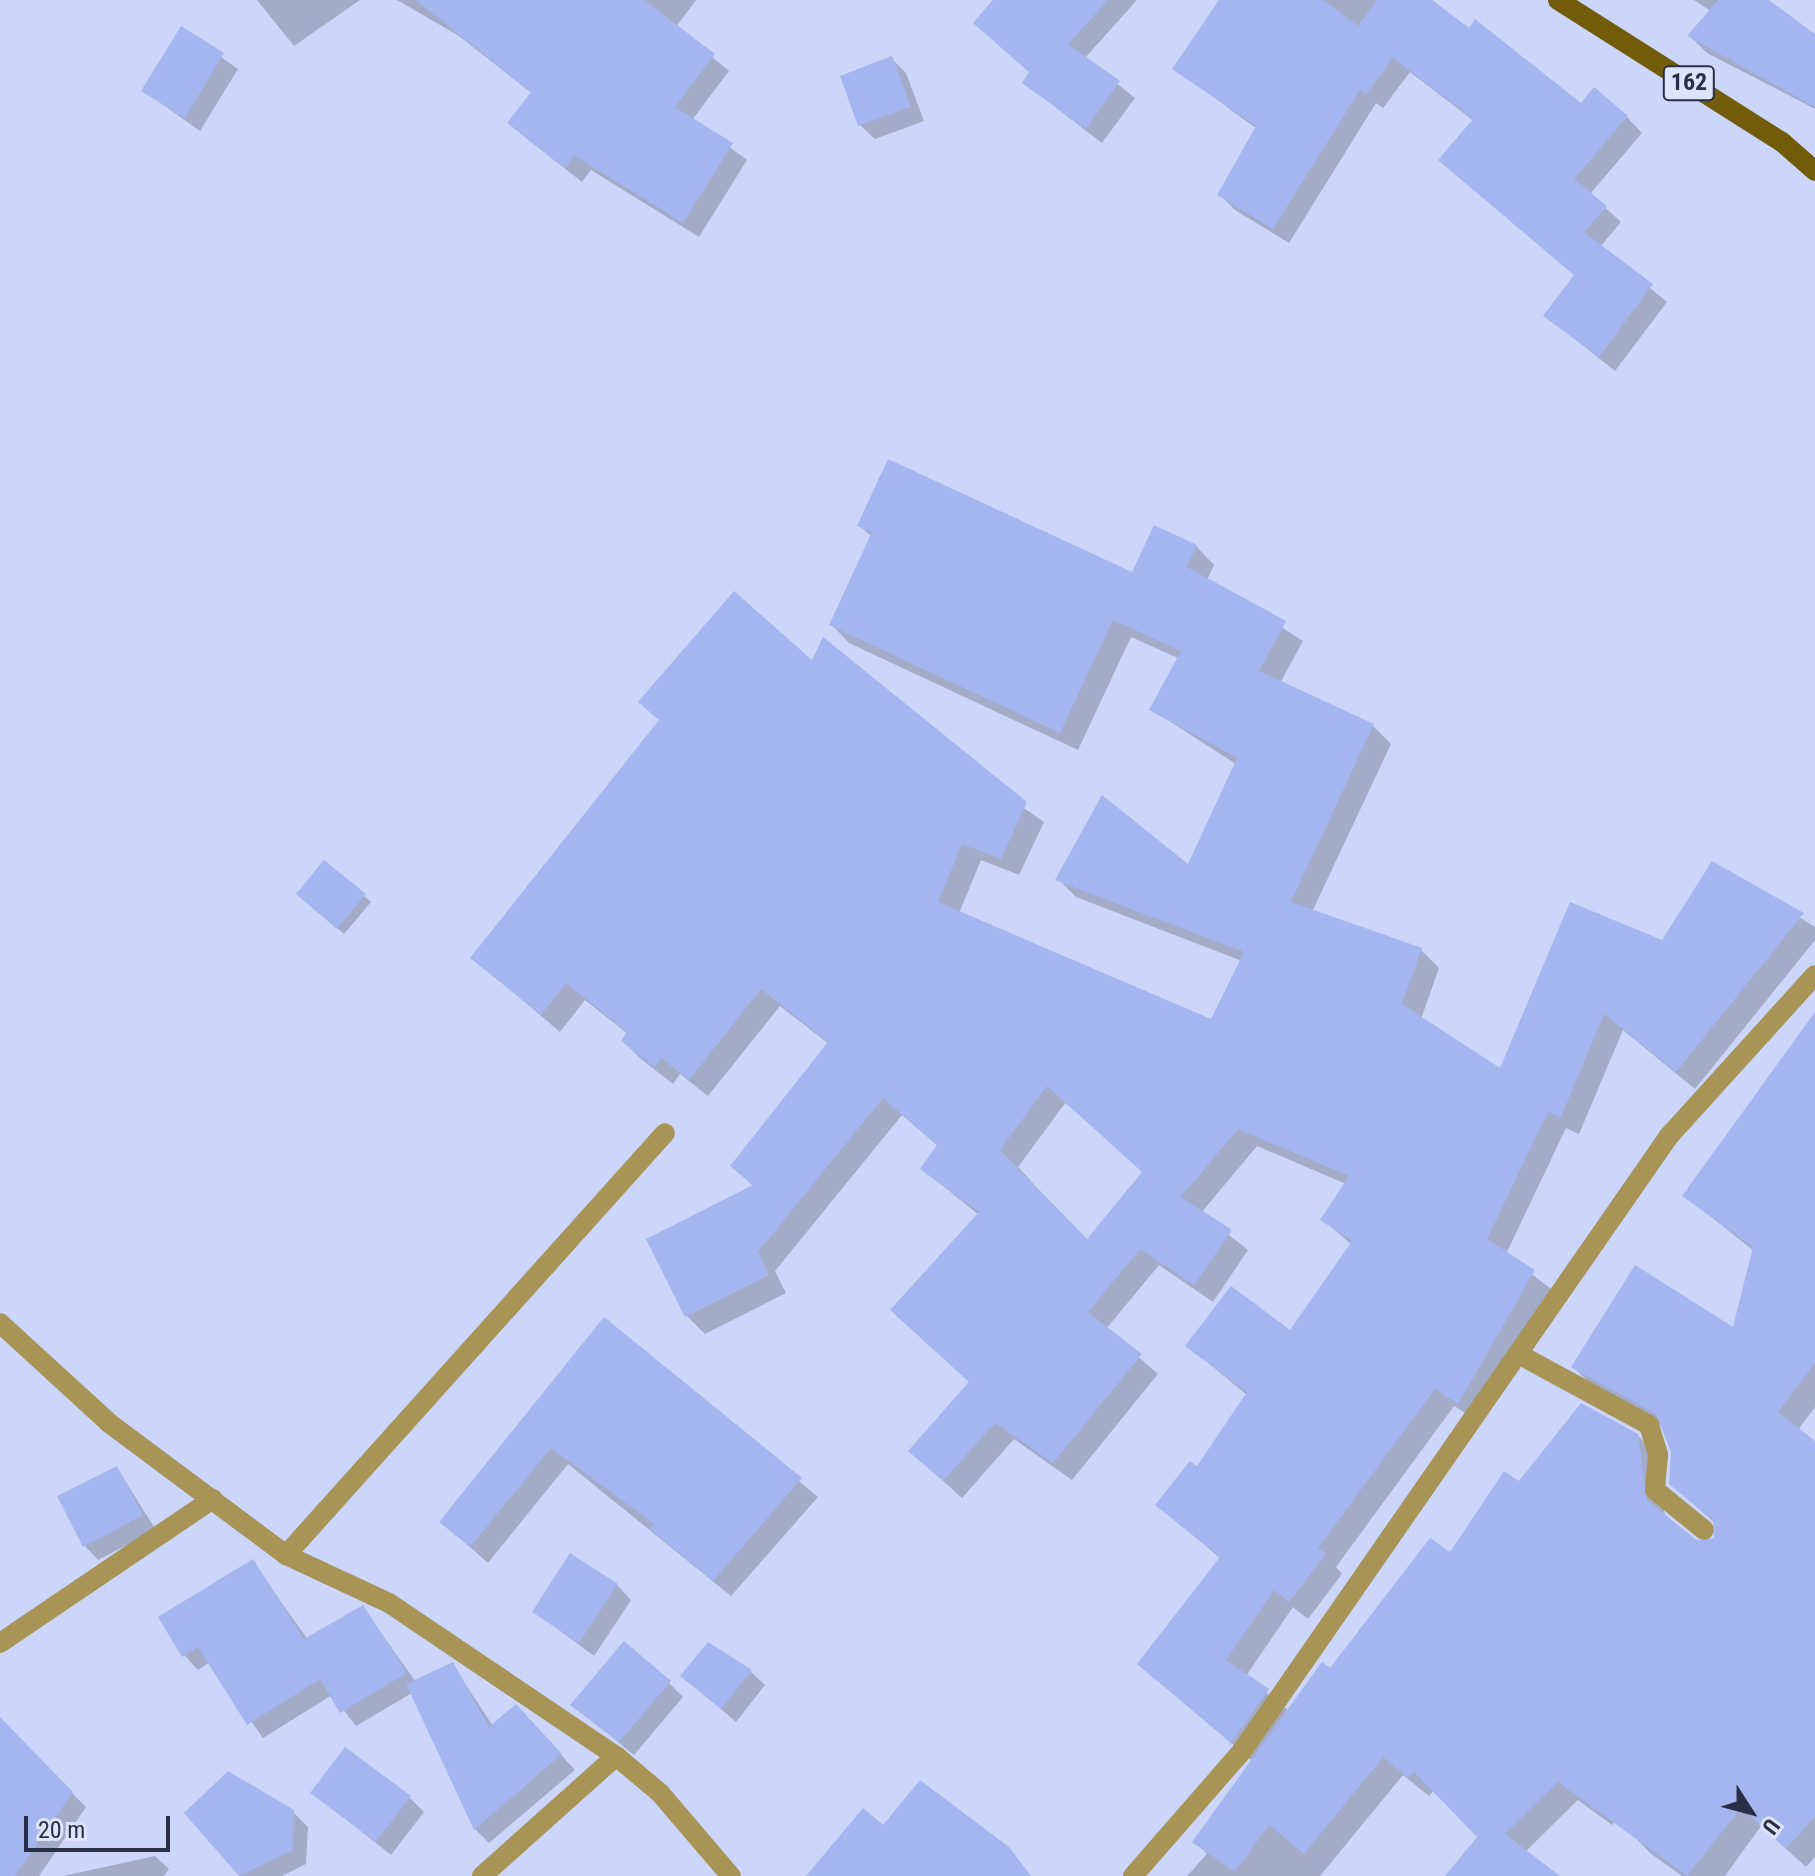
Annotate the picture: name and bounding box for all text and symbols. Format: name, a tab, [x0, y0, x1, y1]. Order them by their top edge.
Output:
road number: 162	[1661, 63, 1717, 103]
north arrow	[1711, 1772, 1791, 1852]
scale bar	[28, 1800, 174, 1850]
text: U	[1757, 1814, 1785, 1839]
text: 20 m	[38, 1816, 85, 1844]

